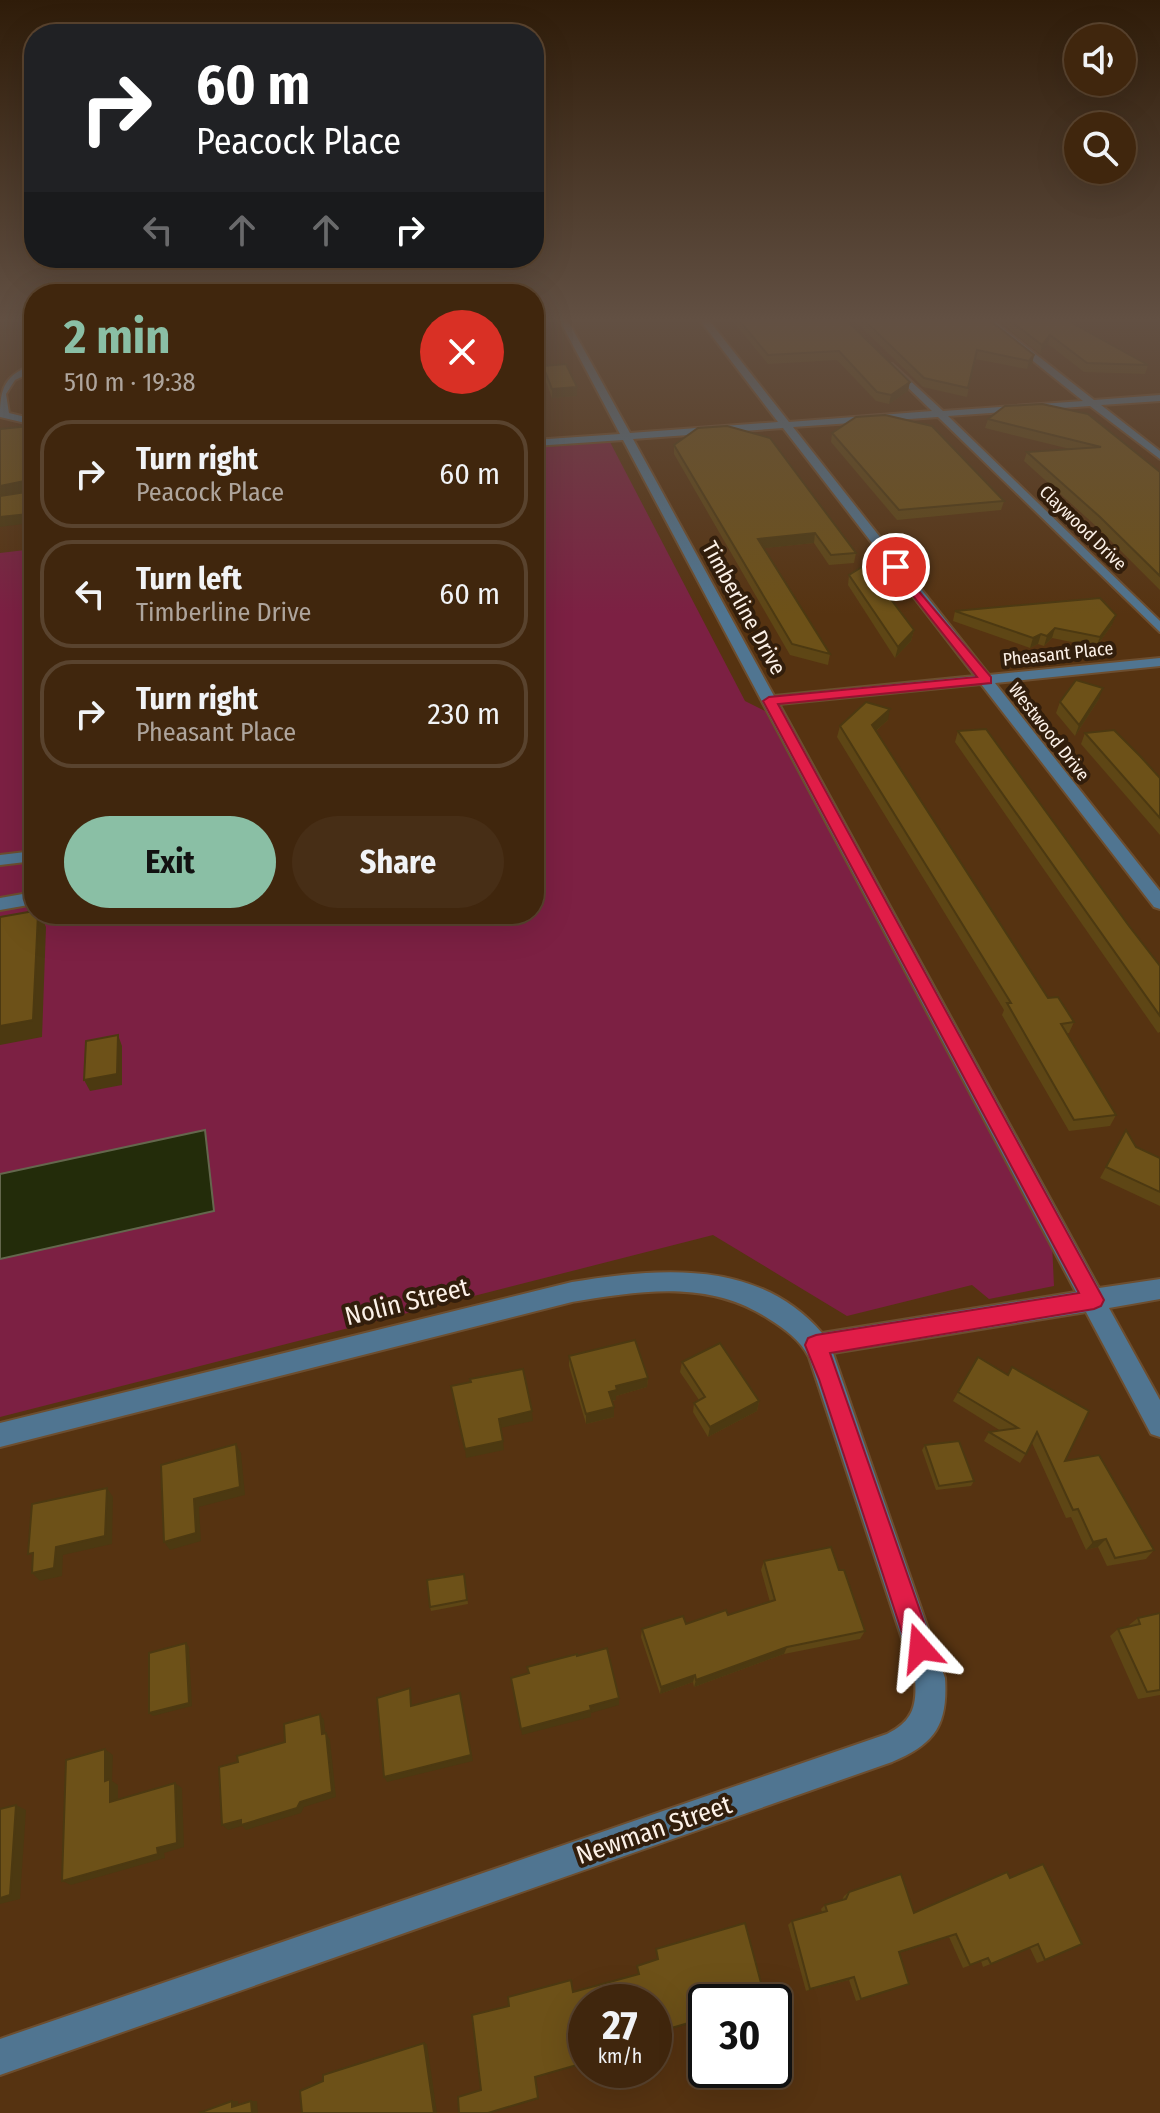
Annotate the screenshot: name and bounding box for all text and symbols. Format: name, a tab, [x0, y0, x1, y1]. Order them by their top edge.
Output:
map controls	[1064, 24, 1136, 184]
button: sound	[1064, 24, 1136, 96]
text: 60 m	[196, 52, 310, 119]
icon: right	[64, 56, 168, 160]
button: search	[1064, 112, 1136, 184]
text: Peacock Place	[196, 120, 401, 164]
icon: left	[136, 208, 180, 252]
icon: ahead	[220, 208, 264, 252]
icon: ahead	[304, 208, 348, 252]
icon: right	[388, 208, 432, 252]
text: 2 min	[64, 308, 170, 366]
button: close	[420, 310, 504, 394]
text: 510 m · 19:38	[64, 367, 195, 398]
text: Turn right	[136, 441, 258, 477]
icon: right	[68, 452, 112, 496]
text: 60 m	[439, 456, 500, 492]
text: Peacock Place	[136, 477, 284, 508]
street label: Claywood Drive	[1035, 481, 1131, 575]
pin	[862, 533, 930, 601]
street label: Timberline Drive	[696, 537, 792, 679]
icon: arrive	[874, 545, 918, 589]
text: Turn left	[136, 561, 242, 597]
icon: left	[68, 572, 112, 616]
text: 60 m	[439, 576, 500, 612]
text: Timberline Drive	[136, 597, 311, 628]
street label: Pheasant Place	[1002, 637, 1114, 671]
street label: Westwood Drive	[1004, 679, 1094, 786]
text: Turn right	[136, 681, 258, 717]
icon: right	[68, 692, 112, 736]
text: 230 m	[428, 696, 500, 732]
text: Pheasant Place	[136, 717, 296, 748]
button: Exit	[64, 816, 276, 908]
button: Share	[292, 816, 504, 908]
street label: Nolin Street	[342, 1272, 473, 1332]
position arrow	[878, 1606, 962, 1690]
street label: Newman Street	[572, 1789, 736, 1871]
speed limit sign: 30	[688, 1984, 792, 2088]
text: 27	[602, 2002, 638, 2050]
text: km/h	[598, 2044, 642, 2068]

